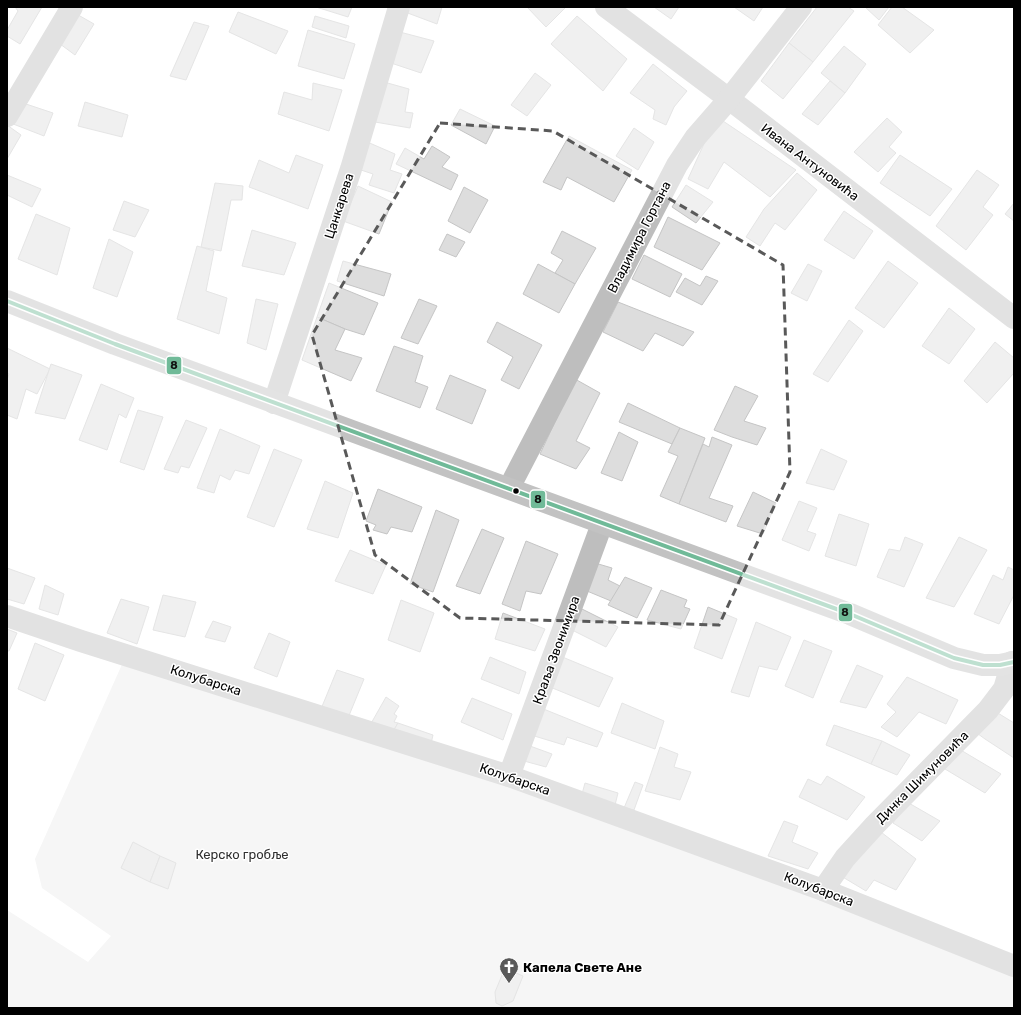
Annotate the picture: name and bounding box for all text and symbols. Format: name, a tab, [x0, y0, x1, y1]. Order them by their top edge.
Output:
street label: Ивана Антуновића	[758, 120, 862, 204]
street label: Цанкарева	[321, 171, 357, 241]
street label: Владимира Гортана	[604, 179, 674, 295]
line badge: 8	[166, 356, 182, 375]
text: 8	[170, 359, 178, 372]
unlabelled marker	[511, 486, 521, 496]
line badge: 8	[530, 490, 546, 509]
text: 8	[534, 493, 542, 506]
street label: Краља Звонимира	[529, 594, 583, 706]
line badge: 8	[838, 603, 853, 622]
text: 8	[841, 606, 849, 619]
street label: Колубарска	[169, 661, 243, 699]
street label: Динка Шимуновића	[873, 728, 971, 826]
street label: Колубарска	[478, 760, 552, 798]
park label: Керско гробље	[195, 847, 289, 862]
street label: Колубарска	[782, 869, 856, 909]
church icon: Капела Свете Ане	[498, 956, 520, 984]
place label: Капела Свете Ане	[523, 960, 642, 975]

